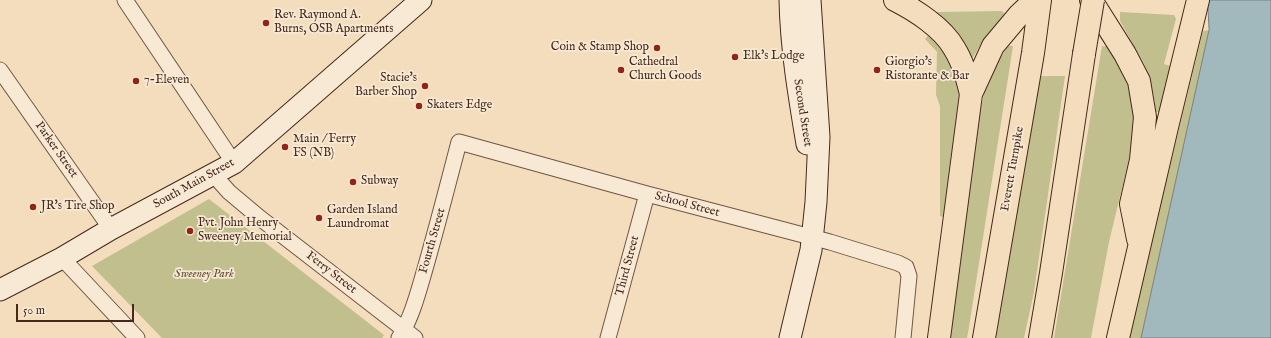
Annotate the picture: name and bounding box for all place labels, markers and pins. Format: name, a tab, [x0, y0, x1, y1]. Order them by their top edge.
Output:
place label: Rev. Raymond A. Burns, OSB Apartments	[274, 9, 393, 37]
marker: Rev. Raymond A. Burns, OSB Apartments	[261, 18, 271, 28]
place label: Coin & Stamp Shop	[551, 41, 649, 55]
marker: Coin & Stamp Shop	[652, 43, 662, 53]
place label: Elk's Lodge	[743, 50, 805, 64]
marker: Elk's Lodge	[730, 52, 740, 62]
place label: Cathedral Church Goods	[629, 56, 702, 84]
place label: Giorgio's Ristorante & Bar	[885, 56, 969, 84]
marker: Cathedral Church Goods	[616, 65, 626, 75]
marker: Giorgio's Ristorante & Bar	[872, 65, 882, 75]
place label: Stacie's Barber Shop	[355, 72, 417, 100]
place label: 7-Eleven	[144, 74, 189, 88]
marker: 7-Eleven	[131, 76, 141, 86]
marker: Stacie's Barber Shop	[420, 81, 430, 91]
place label: Skaters Edge	[427, 99, 492, 113]
marker: Skaters Edge	[414, 101, 424, 111]
place label: Main / Ferry FS (NB)	[293, 133, 356, 161]
marker: Main / Ferry FS (NB)	[280, 142, 290, 152]
place label: Subway	[361, 175, 398, 189]
marker: Subway	[348, 177, 358, 187]
place label: JR's Tire Shop	[41, 200, 115, 214]
marker: JR's Tire Shop	[28, 202, 38, 212]
place label: Garden Island Laundromat	[327, 204, 398, 232]
marker: Garden Island Laundromat	[314, 213, 324, 223]
place label: Pvt. John Henry Sweeney Memorial	[198, 217, 292, 245]
marker: Pvt. John Henry Sweeney Memorial	[185, 226, 195, 236]

